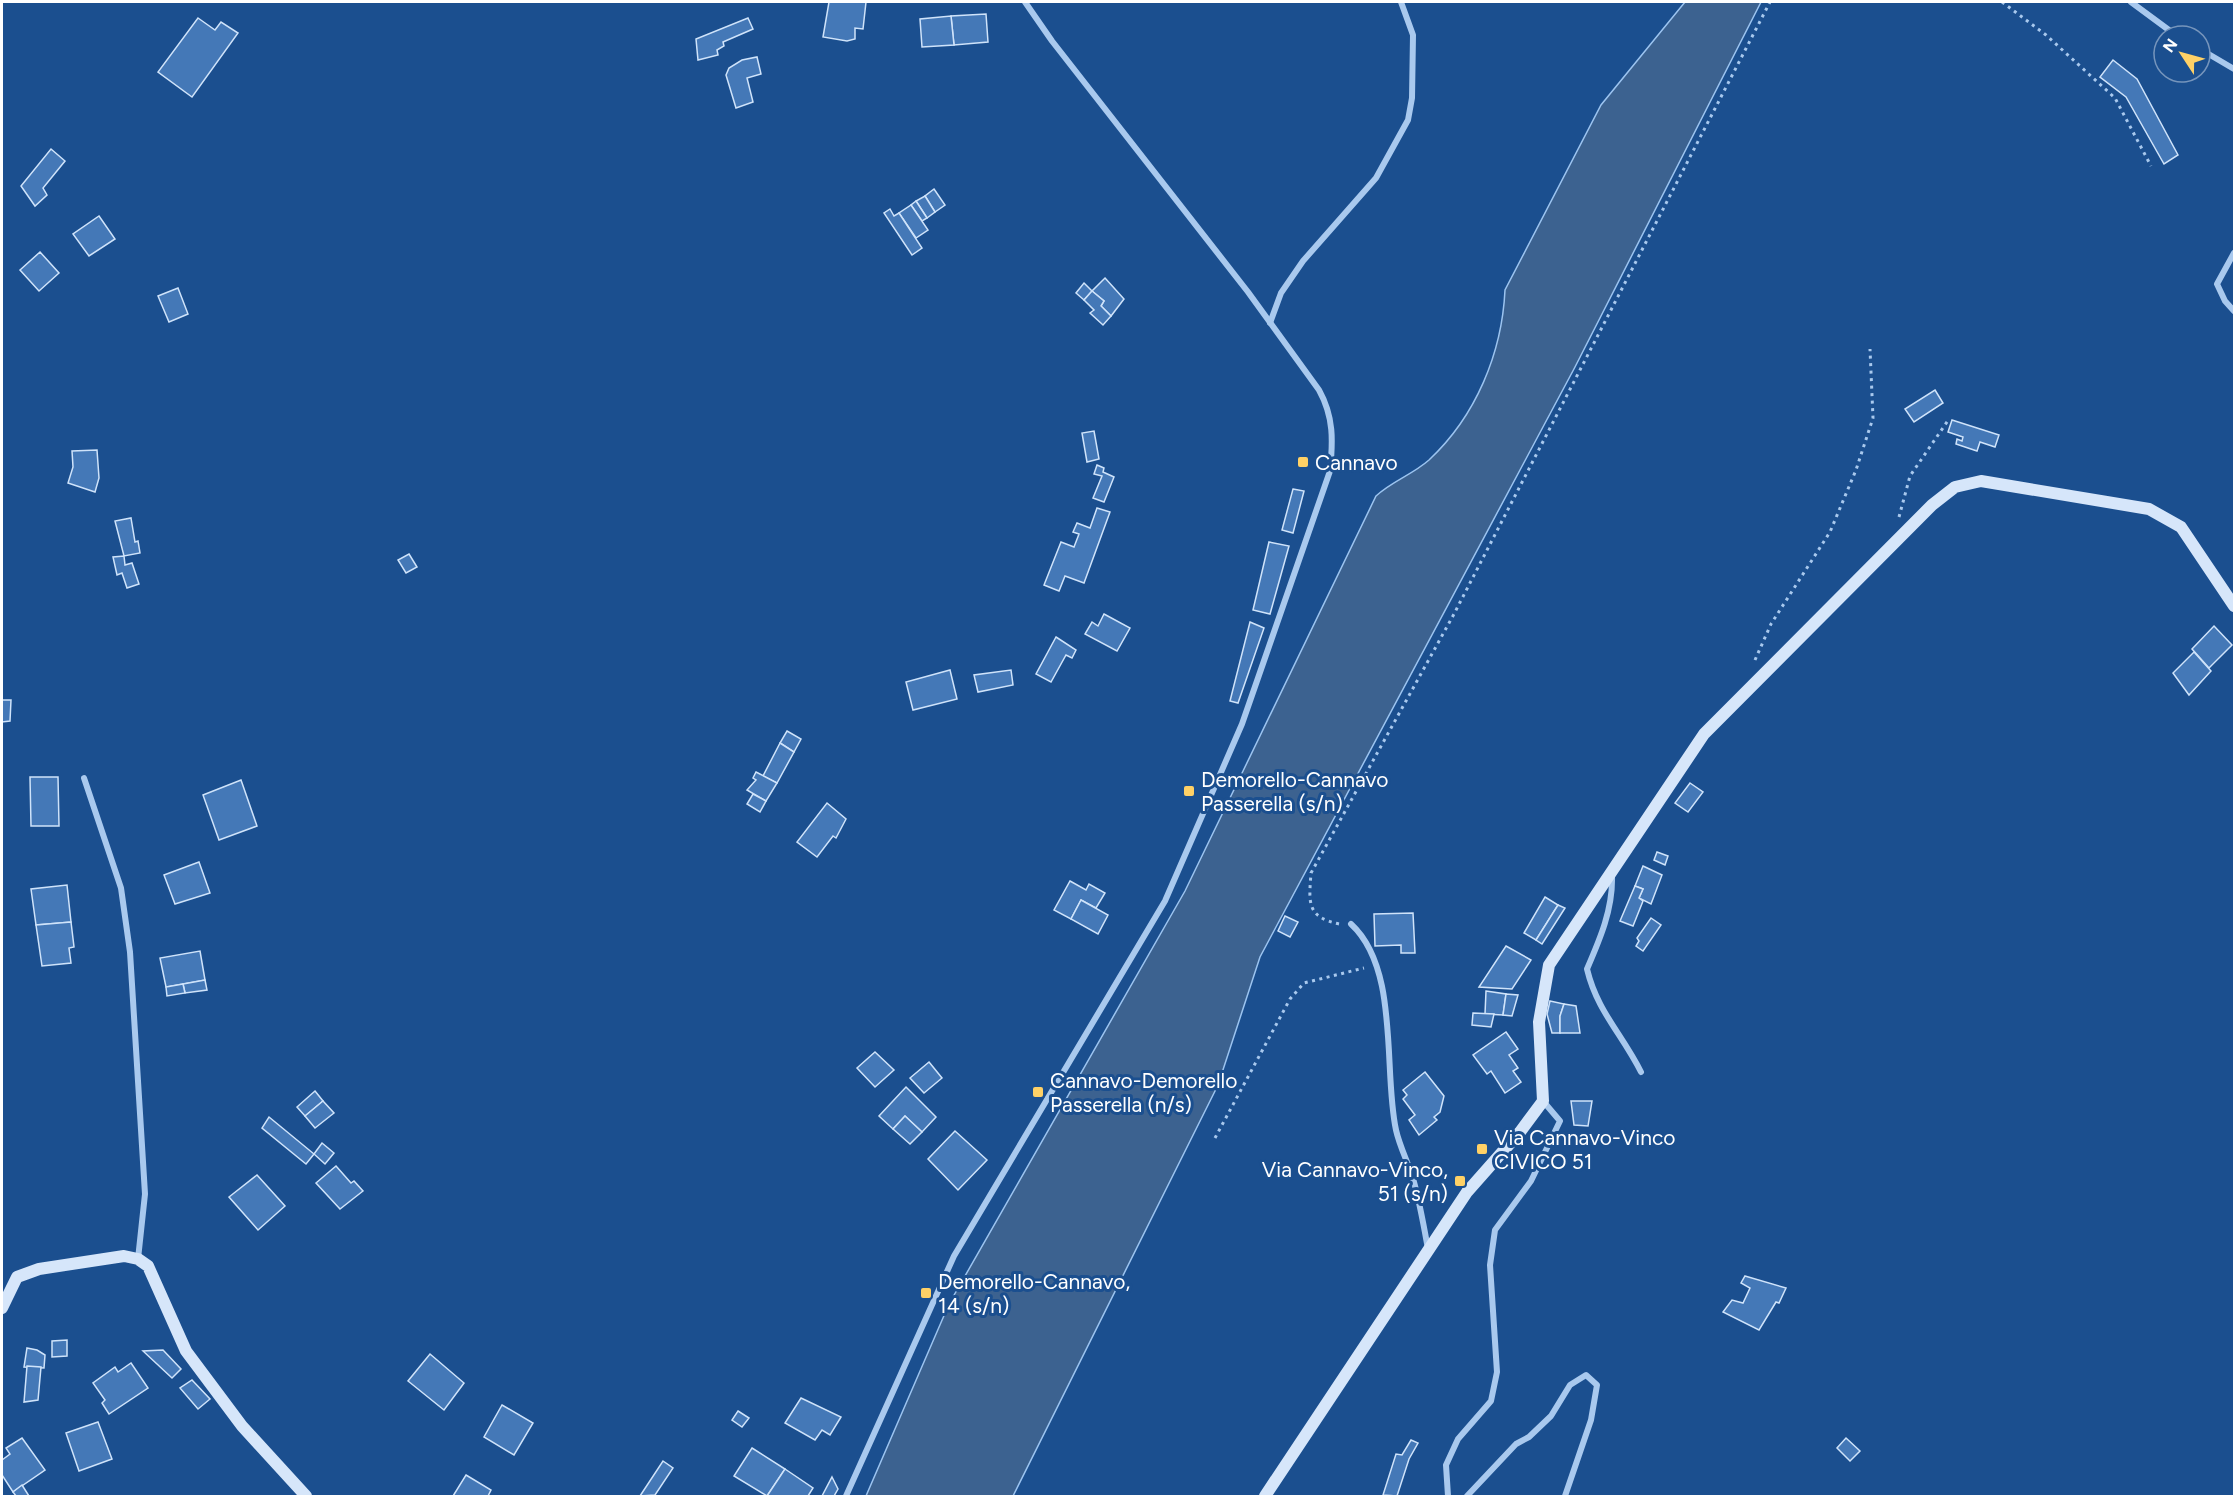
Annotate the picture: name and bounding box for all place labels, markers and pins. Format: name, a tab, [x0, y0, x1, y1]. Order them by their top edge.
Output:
place label: Cannavo	[1315, 450, 1398, 475]
marker: Cannavo	[1296, 455, 1310, 469]
place label: Demorello-Cannavo Passerella (s/n)	[1201, 767, 1388, 816]
marker: Demorello-Cannavo Passerella (s/n)	[1182, 784, 1196, 798]
place label: Cannavo-Demorello Passerella (n/s)	[1050, 1068, 1237, 1117]
marker: Cannavo-Demorello Passerella (n/s)	[1031, 1085, 1045, 1099]
place label: Via Cannavo-Vinco CIVICO 51	[1494, 1125, 1675, 1174]
marker: Via Cannavo-Vinco CIVICO 51	[1475, 1142, 1489, 1156]
place label: Via Cannavo-Vinco, 51 (s/n)	[1262, 1157, 1448, 1206]
marker: Via Cannavo-Vinco, 51 (s/n)	[1453, 1174, 1467, 1188]
place label: Demorello-Cannavo, 14 (s/n)	[938, 1269, 1130, 1318]
marker: Demorello-Cannavo, 14 (s/n)	[919, 1286, 933, 1300]

